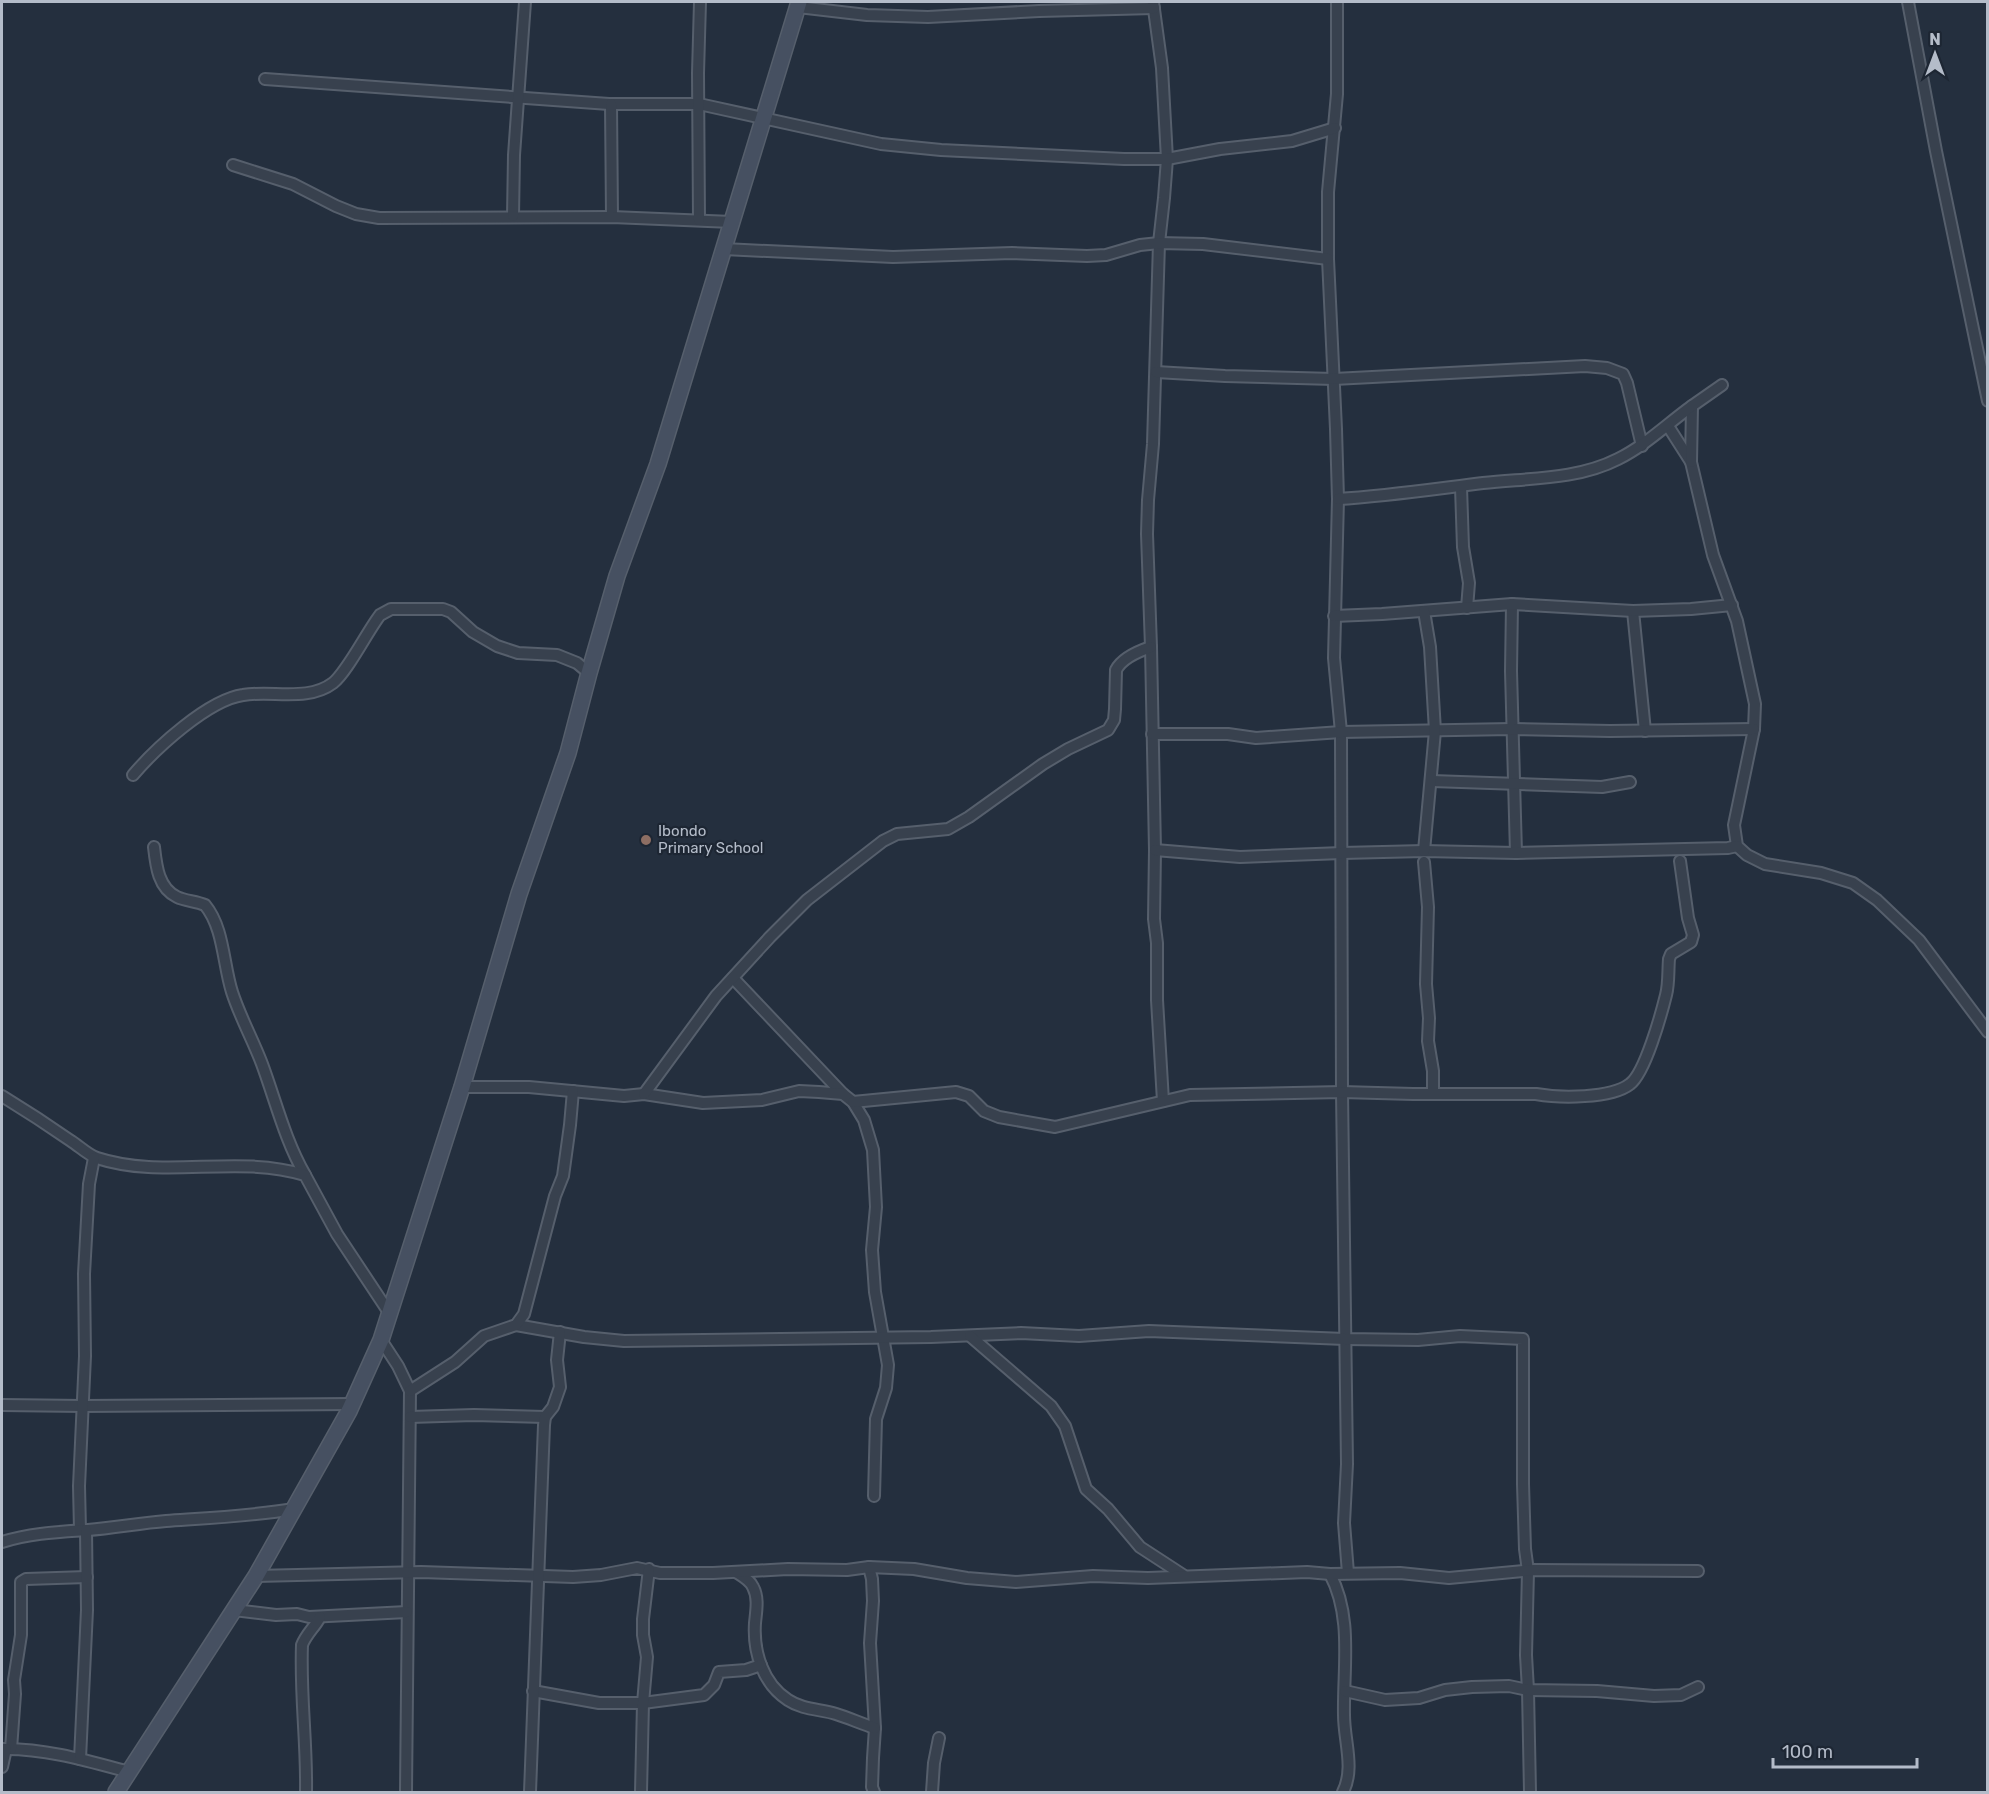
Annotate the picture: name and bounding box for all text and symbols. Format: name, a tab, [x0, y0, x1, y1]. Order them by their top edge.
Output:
north arrow	[1905, 24, 1965, 84]
text: N	[1929, 30, 1941, 49]
place label: Ibondo Primary School	[658, 822, 763, 857]
marker: Ibondo Primary School	[639, 833, 653, 847]
scale bar	[1773, 1731, 1917, 1769]
text: 100 m	[1782, 1741, 1833, 1763]

